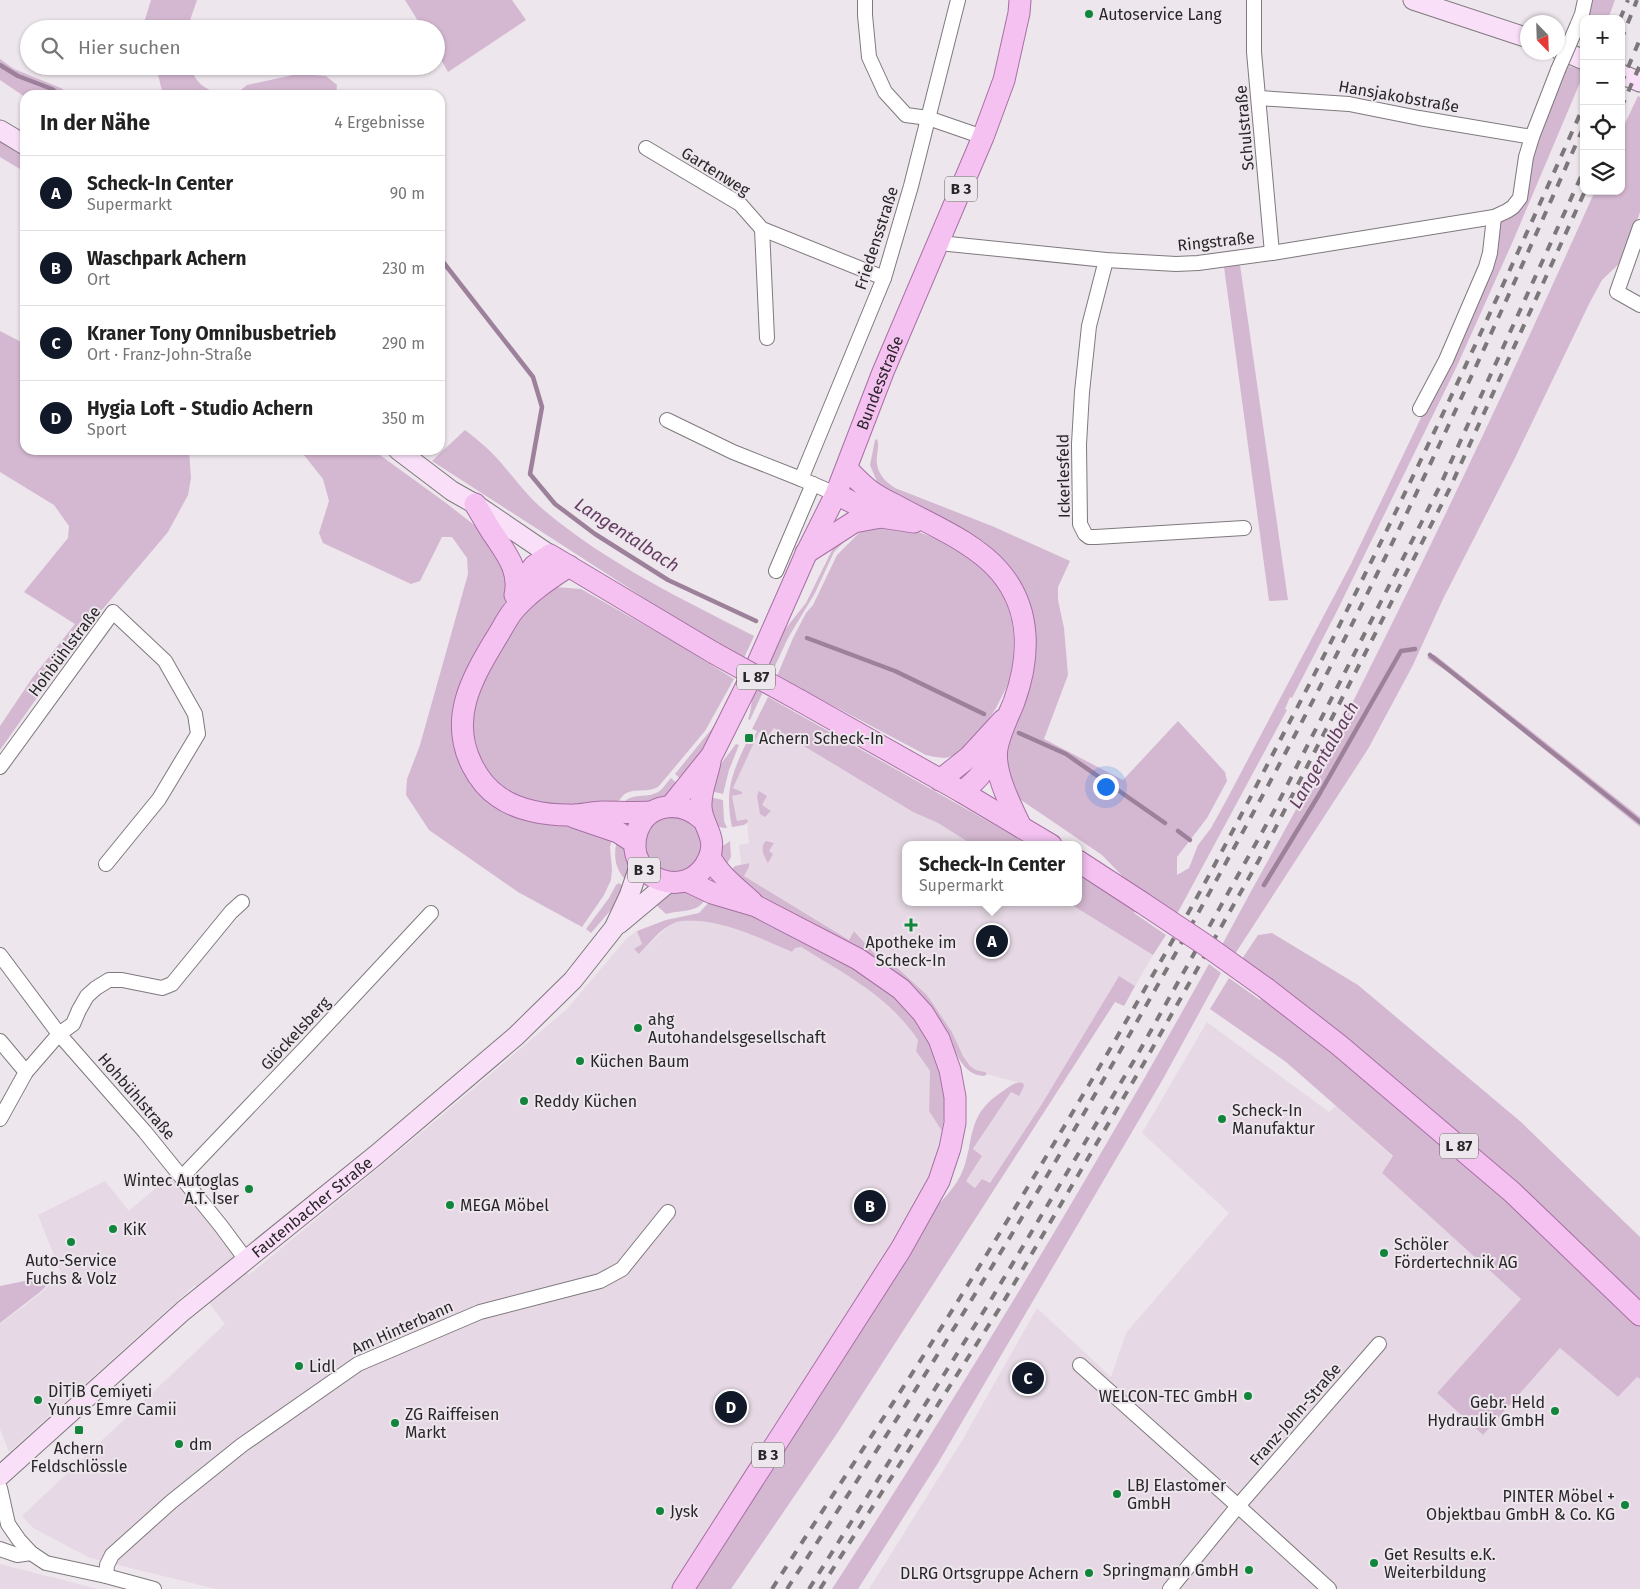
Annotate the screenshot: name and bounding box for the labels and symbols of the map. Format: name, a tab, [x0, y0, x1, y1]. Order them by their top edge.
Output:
place label: Autoservice Lang	[1099, 5, 1222, 24]
marker: Autoservice Lang	[1083, 8, 1095, 20]
north arrow	[1520, 15, 1565, 60]
street label: Hansjakobstraße	[1337, 77, 1461, 116]
street label: Schulstraße	[1231, 85, 1258, 171]
street label: Gartenweg	[678, 143, 754, 200]
road number: B 3	[945, 176, 977, 202]
street label: Friedensstraße	[851, 184, 902, 292]
street label: Ringstraße	[1176, 228, 1256, 255]
street label: Bundesstraße	[853, 333, 907, 433]
street label: Ickerlesfeld	[1053, 434, 1074, 518]
water label: Langentalbach	[571, 493, 683, 577]
street label: Hohbühlstraße	[24, 602, 105, 700]
road number: L 87	[737, 664, 775, 690]
water label: Langentalbach	[1284, 697, 1364, 813]
place label: Achern Scheck-In	[759, 729, 884, 748]
marker: Achern Scheck-In	[743, 732, 755, 744]
your location	[1093, 774, 1119, 800]
road number: B 3	[628, 858, 660, 882]
marker: Apotheke im Scheck-In	[905, 919, 917, 931]
pin: A	[976, 922, 1008, 960]
place label: Apotheke im Scheck-In	[865, 933, 957, 970]
street label: Glöckelsberg	[257, 992, 335, 1074]
place label: ahg Autohandelsgesellschaft	[648, 1010, 826, 1047]
marker: ahg Autohandelsgesellschaft	[632, 1022, 644, 1034]
street label: Hohbühlstraße	[94, 1049, 179, 1143]
place label: Küchen Baum	[590, 1052, 689, 1071]
marker: Küchen Baum	[574, 1055, 586, 1067]
place label: Reddy Küchen	[534, 1092, 637, 1111]
marker: Reddy Küchen	[518, 1095, 530, 1107]
place label: Scheck-In Manufaktur	[1232, 1101, 1316, 1138]
marker: Scheck-In Manufaktur	[1216, 1113, 1228, 1125]
road number: L 87	[1440, 1134, 1478, 1158]
street label: Fautenbacher Straße	[248, 1153, 376, 1262]
place label: Wintec Autoglas A.T. Iser	[123, 1171, 240, 1208]
marker: Wintec Autoglas A.T. Iser	[243, 1183, 255, 1195]
pin: B	[854, 1187, 886, 1225]
place label: MEGA Möbel	[460, 1196, 549, 1215]
marker: MEGA Möbel	[444, 1199, 456, 1211]
place label: KiK	[123, 1220, 147, 1239]
marker: KiK	[107, 1223, 119, 1235]
place label: Schöler Fördertechnik AG	[1394, 1235, 1518, 1272]
marker: Auto-Service Fuchs & Volz	[65, 1236, 77, 1248]
marker: Schöler Fördertechnik AG	[1378, 1247, 1390, 1259]
place label: Auto-Service Fuchs & Volz	[25, 1251, 117, 1288]
street label: Am Hinterbann	[348, 1297, 456, 1358]
place label: Lidl	[309, 1357, 336, 1376]
pin: C	[1012, 1359, 1044, 1397]
street label: Franz-John-Straße	[1246, 1359, 1345, 1469]
marker: Lidl	[293, 1360, 305, 1372]
place label: DİTİB Cemiyeti Yunus Emre Camii	[48, 1381, 177, 1419]
place label: WELCON-TEC GmbH	[1099, 1387, 1238, 1406]
pin: D	[715, 1388, 747, 1426]
marker: WELCON-TEC GmbH	[1242, 1390, 1254, 1402]
place label: Gebr. Held Hydraulik GmbH	[1427, 1393, 1545, 1430]
marker: DİTİB Cemiyeti Yunus Emre Camii	[32, 1394, 44, 1406]
place label: ZG Raiffeisen Markt	[405, 1405, 499, 1442]
marker: Gebr. Held Hydraulik GmbH	[1549, 1405, 1561, 1417]
marker: ZG Raiffeisen Markt	[389, 1417, 401, 1429]
marker: Achern Feldschlössle	[73, 1424, 85, 1436]
place label: dm	[189, 1435, 212, 1454]
marker: dm	[173, 1438, 185, 1450]
place label: Achern Feldschlössle	[31, 1439, 127, 1476]
road number: B 3	[752, 1442, 784, 1468]
place label: LBJ Elastomer GmbH	[1127, 1476, 1227, 1513]
place label: PINTER Möbel + Objektbau GmbH & Co. KG	[1426, 1487, 1615, 1524]
marker: LBJ Elastomer GmbH	[1111, 1488, 1123, 1500]
marker: PINTER Möbel + Objektbau GmbH & Co. KG	[1619, 1499, 1631, 1511]
place label: Jysk	[670, 1502, 699, 1521]
marker: Jysk	[654, 1505, 666, 1517]
place label: Get Results e.K. Weiterbildung	[1384, 1545, 1496, 1582]
marker: Get Results e.K. Weiterbildung	[1368, 1557, 1380, 1569]
place label: Springmann GmbH	[1103, 1561, 1239, 1580]
place label: DLRG Ortsgruppe Achern	[900, 1564, 1079, 1583]
marker: Springmann GmbH	[1243, 1564, 1255, 1576]
marker: DLRG Ortsgruppe Achern	[1083, 1567, 1095, 1579]

